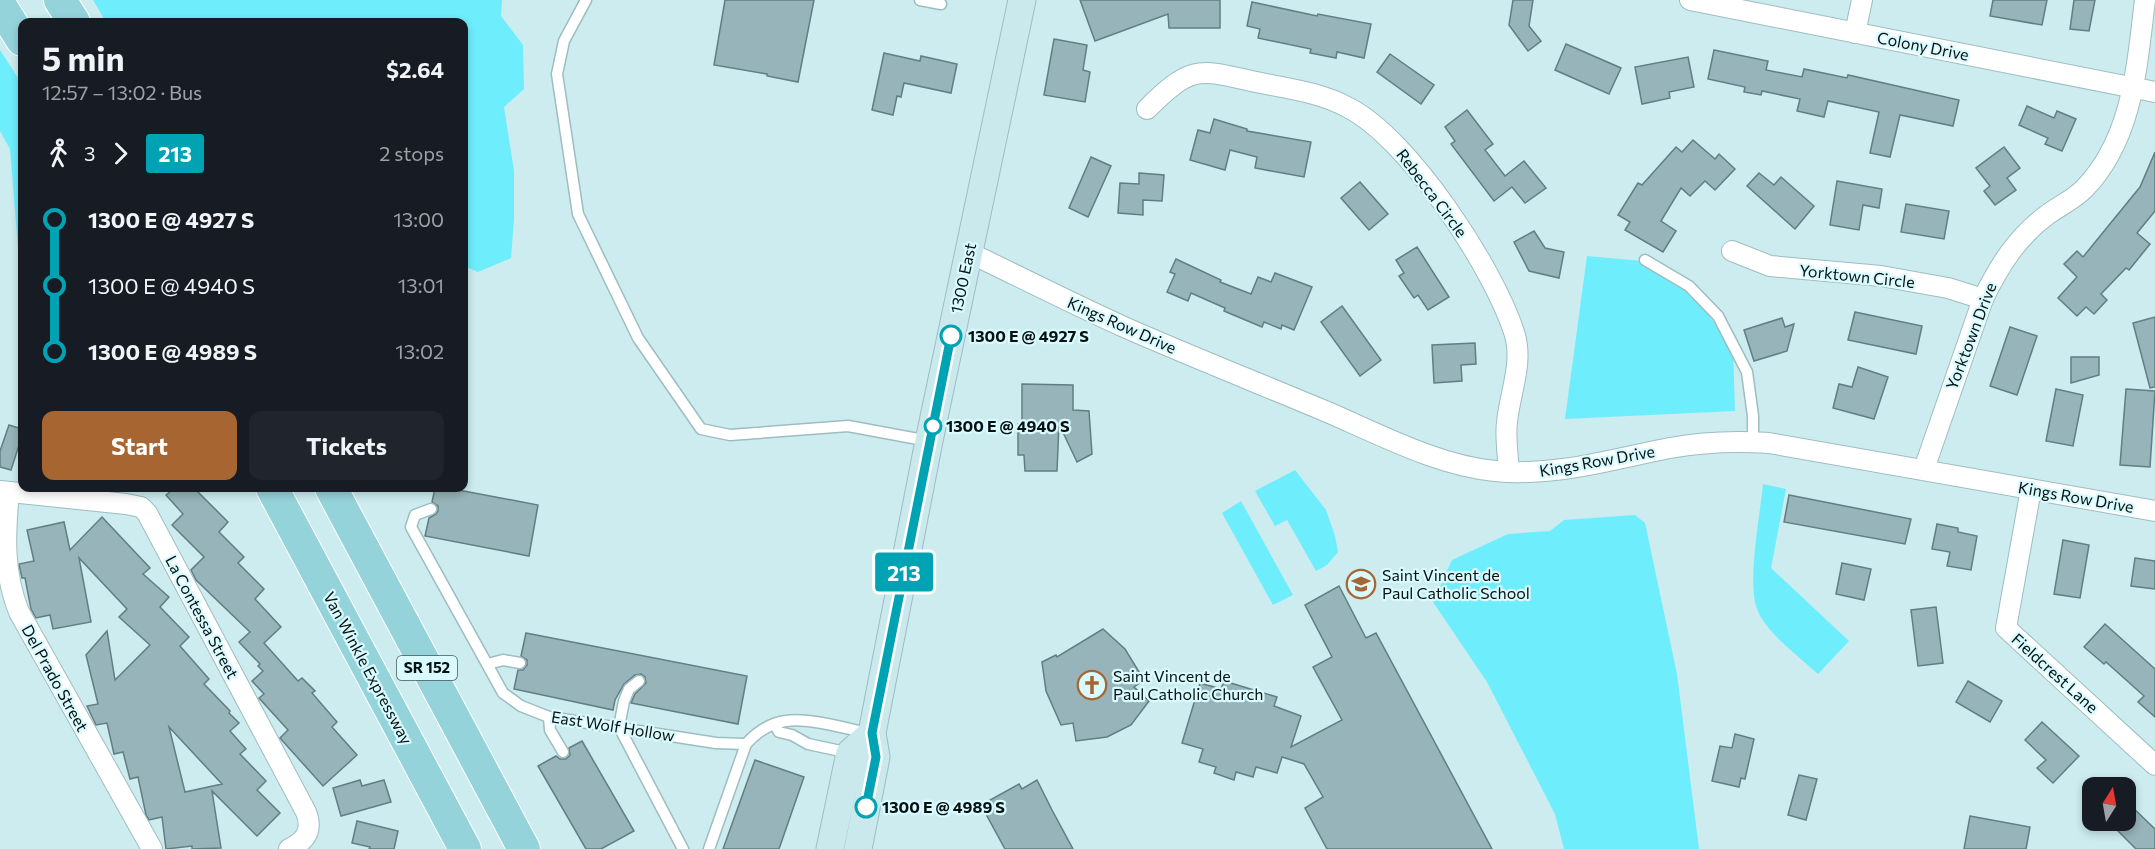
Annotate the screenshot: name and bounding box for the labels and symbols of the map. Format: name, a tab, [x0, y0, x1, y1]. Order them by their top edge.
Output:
street label: Colony Drive	[1876, 27, 1971, 64]
street label: Rebecca Circle	[1393, 145, 1472, 241]
street label: 1300 East	[946, 240, 979, 315]
street label: Yorktown Circle	[1798, 260, 1916, 291]
street label: Yorktown Drive	[1941, 280, 2000, 392]
street label: Kings Row Drive	[1065, 292, 1180, 357]
marker: 1300 E @ 4927 S	[940, 325, 962, 347]
place label: 1300 E @ 4927 S	[968, 326, 1089, 345]
place label: 1300 E @ 4940 S	[946, 416, 1070, 435]
marker: 1300 E @ 4940 S	[924, 417, 942, 435]
street label: Kings Row Drive	[1538, 441, 1656, 480]
street label: Kings Row Drive	[2017, 477, 2135, 516]
street label: La Contessa Street	[162, 552, 243, 682]
line badge: 213	[870, 552, 938, 592]
place label: Saint Vincent de Paul Catholic School	[1382, 565, 1530, 602]
school or university icon: Saint Vincent de Paul Catholic School	[1345, 568, 1377, 600]
street label: Van Winkle Expressway	[320, 588, 417, 747]
street label: Del Prado Street	[18, 621, 93, 735]
street label: Fieldcrest Lane	[2008, 629, 2102, 716]
road number: SR 152	[397, 656, 457, 680]
place label: Saint Vincent de Paul Catholic Church	[1113, 666, 1264, 703]
church icon: Saint Vincent de Paul Catholic Church	[1076, 669, 1108, 701]
street label: East Wolf Hollow	[550, 706, 676, 745]
north arrow	[2082, 777, 2136, 831]
marker: 1300 E @ 4989 S	[855, 796, 877, 818]
place label: 1300 E @ 4989 S	[882, 797, 1005, 816]

